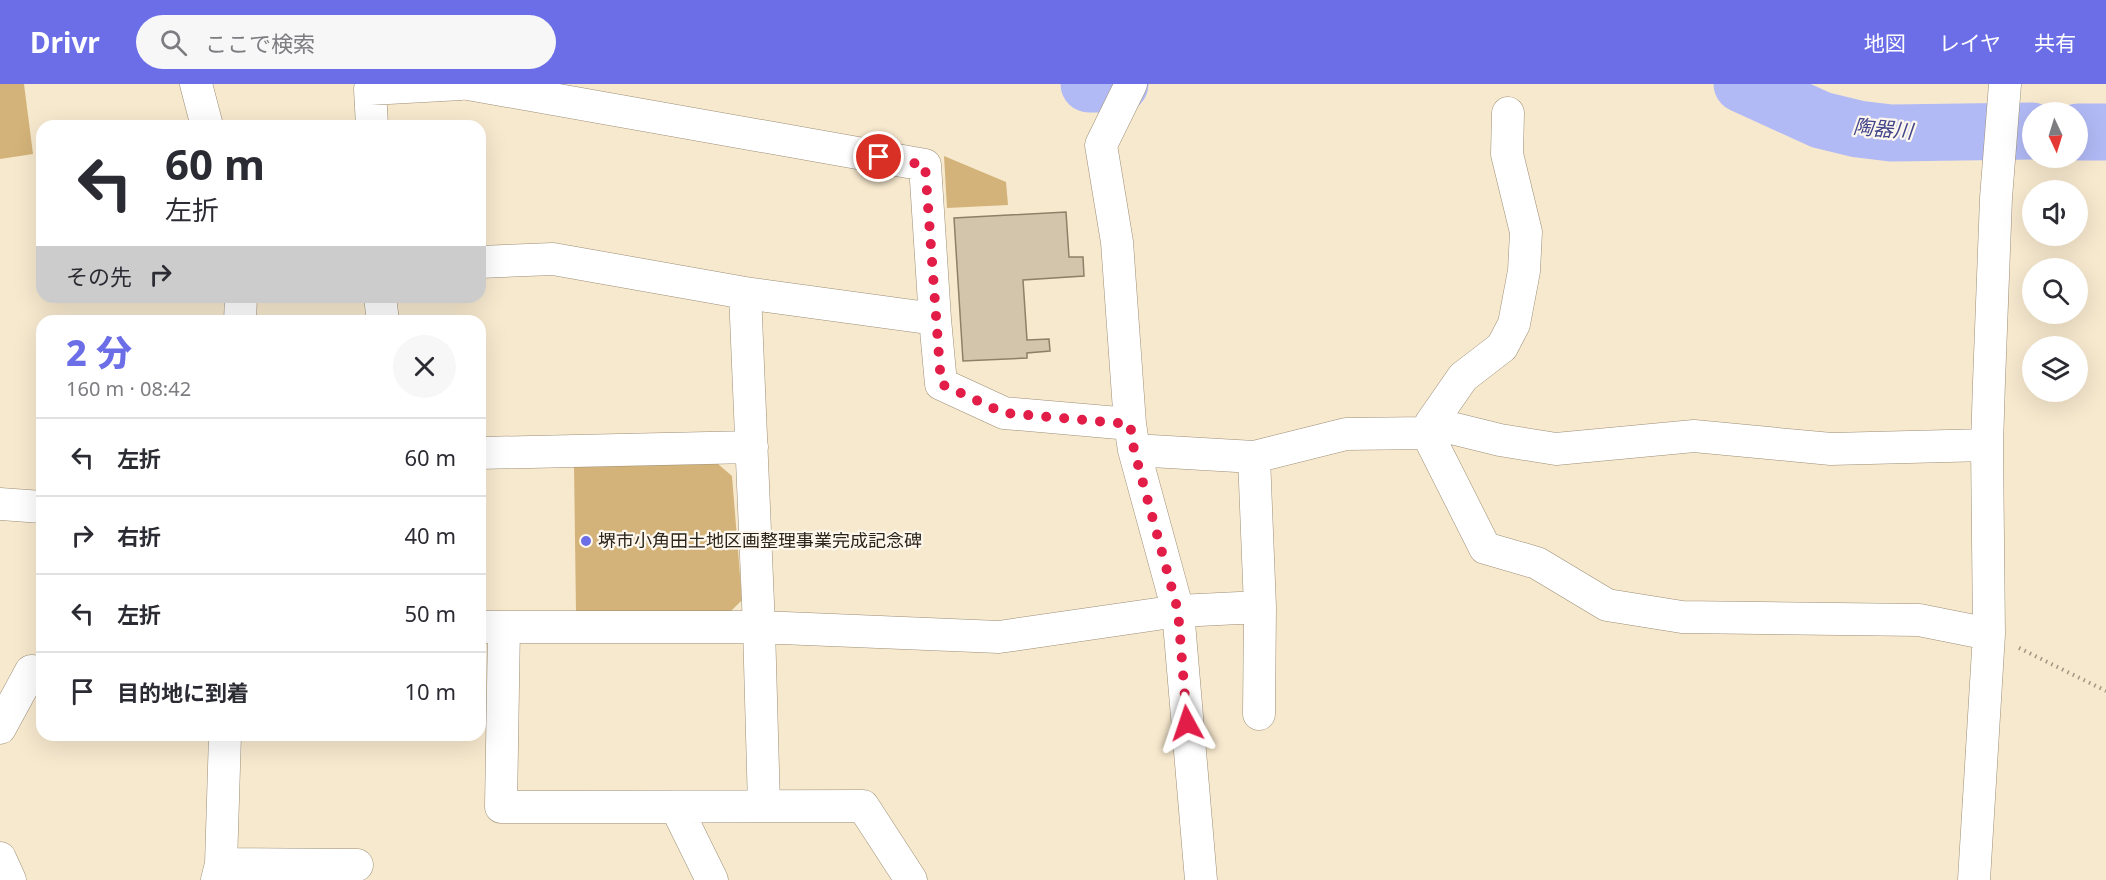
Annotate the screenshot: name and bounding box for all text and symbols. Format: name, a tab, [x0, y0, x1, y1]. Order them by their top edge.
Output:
search box	[136, 15, 556, 69]
text: Drivr	[30, 23, 100, 61]
icon: search	[157, 26, 190, 59]
text: ここで検索	[205, 28, 315, 58]
text: 地図	[1864, 29, 1906, 57]
text: レイヤ	[1939, 29, 2001, 57]
text: 共有	[2034, 29, 2076, 57]
north arrow	[2022, 102, 2088, 168]
map controls	[2022, 102, 2088, 402]
water label: 陶器川	[1852, 112, 1916, 145]
pin	[853, 131, 904, 182]
text: 60 m	[165, 135, 265, 192]
icon: arrive	[862, 140, 895, 173]
icon: left	[66, 144, 144, 222]
button: sound	[2022, 180, 2088, 246]
text: 左折	[165, 191, 219, 228]
icon: right	[144, 258, 177, 291]
button: search	[2022, 258, 2088, 324]
text: その先	[66, 261, 132, 291]
text: 2 分	[66, 328, 132, 377]
button: close	[393, 335, 456, 398]
button: layers	[2022, 336, 2088, 402]
text: 160 m · 08:42	[66, 375, 191, 402]
icon: left	[66, 441, 99, 474]
text: 60 m	[405, 442, 456, 472]
text: 左折	[117, 443, 161, 473]
icon: right	[66, 519, 99, 552]
text: 40 m	[405, 520, 456, 550]
text: 右折	[117, 521, 161, 551]
place label: 堺市小角田土地区画整理事業完成記念碑	[598, 528, 922, 552]
marker: 堺市小角田土地区画整理事業完成記念碑	[579, 534, 593, 548]
icon: left	[66, 597, 99, 630]
text: 50 m	[405, 598, 456, 628]
text: 左折	[117, 599, 161, 629]
icon: arrive	[66, 675, 99, 708]
text: 10 m	[405, 676, 456, 706]
text: 目的地に到着	[117, 677, 249, 707]
position arrow	[1155, 691, 1219, 755]

